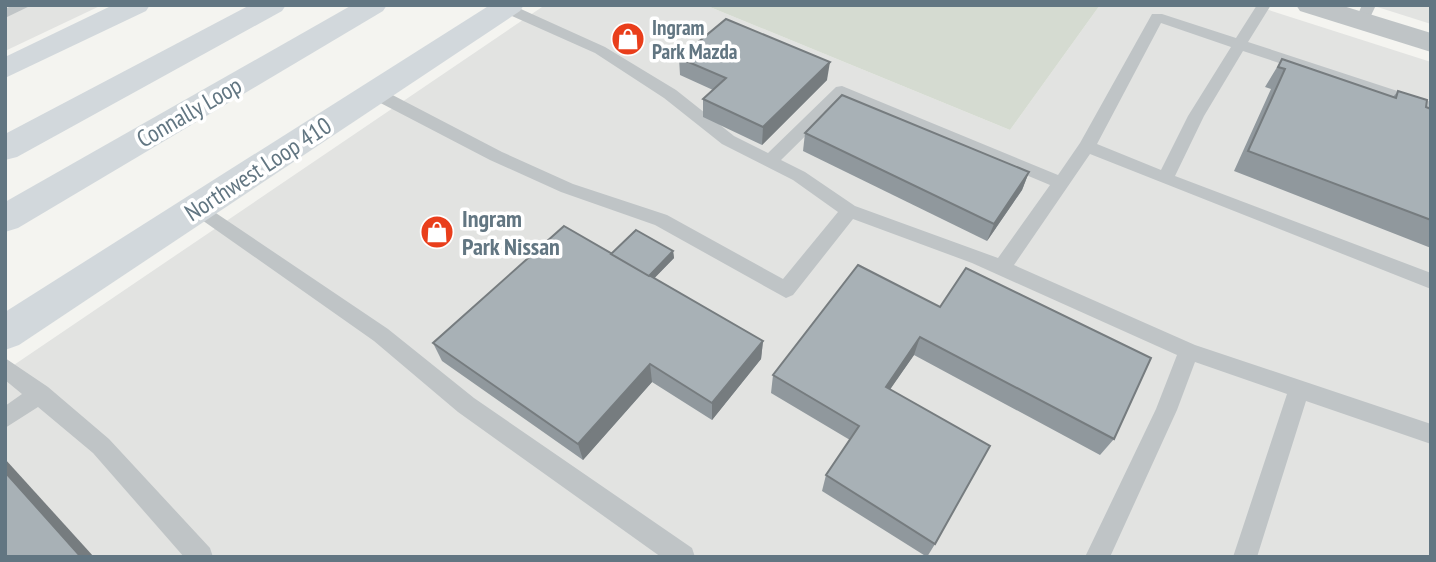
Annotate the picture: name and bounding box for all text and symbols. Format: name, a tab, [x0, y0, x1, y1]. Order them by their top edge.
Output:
place label: Ingram Park Mazda	[652, 14, 738, 65]
shop icon: Ingram Park Mazda	[609, 20, 647, 58]
street label: Connally Loop	[131, 70, 247, 154]
street label: Northwest Loop 410	[179, 110, 337, 228]
place label: Ingram Park Nissan	[462, 203, 560, 262]
shop icon: Ingram Park Nissan	[418, 213, 456, 251]

